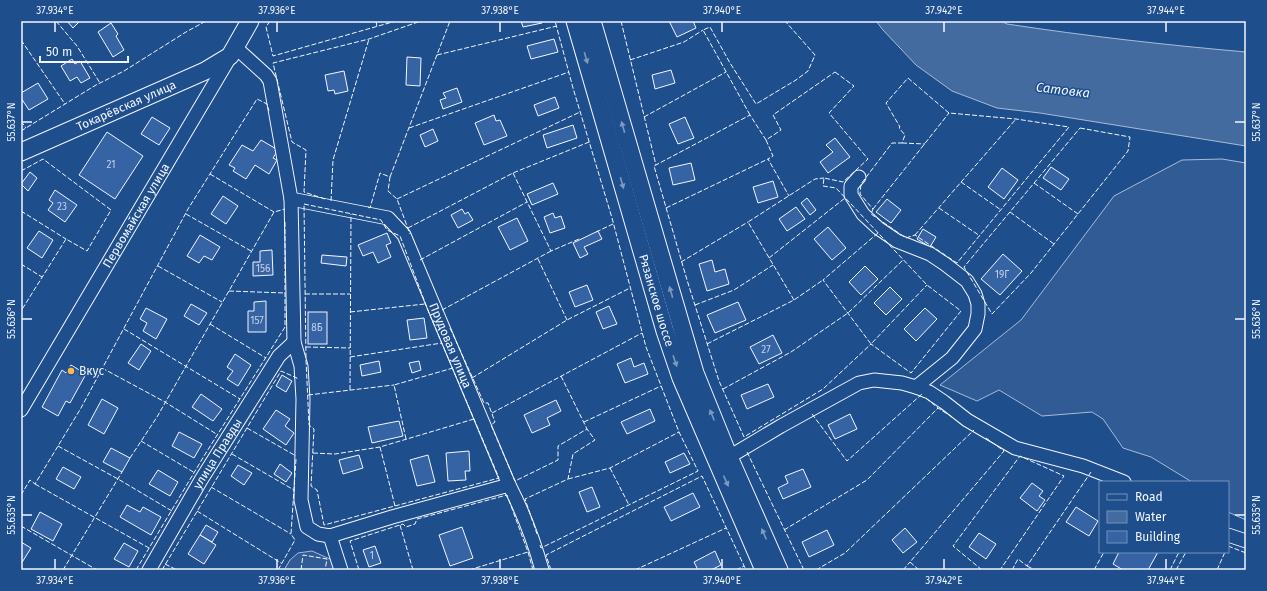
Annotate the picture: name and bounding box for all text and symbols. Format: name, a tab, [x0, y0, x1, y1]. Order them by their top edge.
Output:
text: 37.934°E	[36, 5, 74, 17]
text: 37.936°E	[258, 5, 296, 17]
text: 37.938°E	[481, 5, 519, 17]
text: 37.940°E	[703, 5, 741, 17]
text: 37.942°E	[925, 5, 963, 17]
text: 37.944°E	[1147, 5, 1185, 17]
scale bar	[40, 38, 128, 64]
text: 50 m	[46, 45, 72, 59]
one-way arrow	[583, 53, 589, 65]
street label: Токарёвская улица	[74, 78, 178, 134]
water label: Сатовка	[1035, 79, 1091, 101]
text: 55.637°N	[6, 102, 18, 142]
text: 55.637°N	[1251, 102, 1263, 142]
one-way arrow	[620, 120, 626, 132]
house number: 21	[106, 159, 116, 171]
street label: Первомайская улица	[100, 161, 172, 270]
one-way arrow	[619, 178, 625, 190]
house number: 23	[57, 201, 67, 213]
street label: Рязанское шоссе	[636, 253, 677, 348]
house number: 156	[256, 263, 270, 275]
house number: 19Г	[995, 269, 1009, 281]
one-way arrow	[668, 285, 674, 297]
text: 55.636°N	[6, 299, 18, 339]
text: 55.636°N	[1251, 299, 1263, 339]
street label: Прудовая улица	[426, 301, 474, 390]
house number: 157	[250, 315, 264, 327]
house number: 8Б	[311, 322, 323, 334]
house number: 27	[761, 344, 771, 356]
one-way arrow	[673, 356, 679, 368]
place label: Вкус	[79, 364, 104, 378]
marker: Вкус	[66, 366, 76, 376]
one-way arrow	[709, 408, 715, 420]
street label: улица Правды	[190, 416, 245, 491]
one-way arrow	[723, 476, 729, 487]
legend	[1099, 481, 1229, 553]
text: Road	[1135, 490, 1163, 504]
text: 55.635°N	[6, 495, 18, 535]
text: 55.635°N	[1251, 495, 1263, 535]
text: Water	[1135, 510, 1167, 524]
one-way arrow	[760, 528, 766, 540]
text: Building	[1135, 530, 1181, 544]
house number: 1	[370, 550, 374, 562]
text: 37.934°E	[36, 575, 74, 587]
text: 37.936°E	[258, 575, 296, 587]
text: 37.938°E	[481, 575, 519, 587]
text: 37.940°E	[703, 575, 741, 587]
text: 37.942°E	[925, 575, 963, 587]
text: 37.944°E	[1147, 575, 1185, 587]

